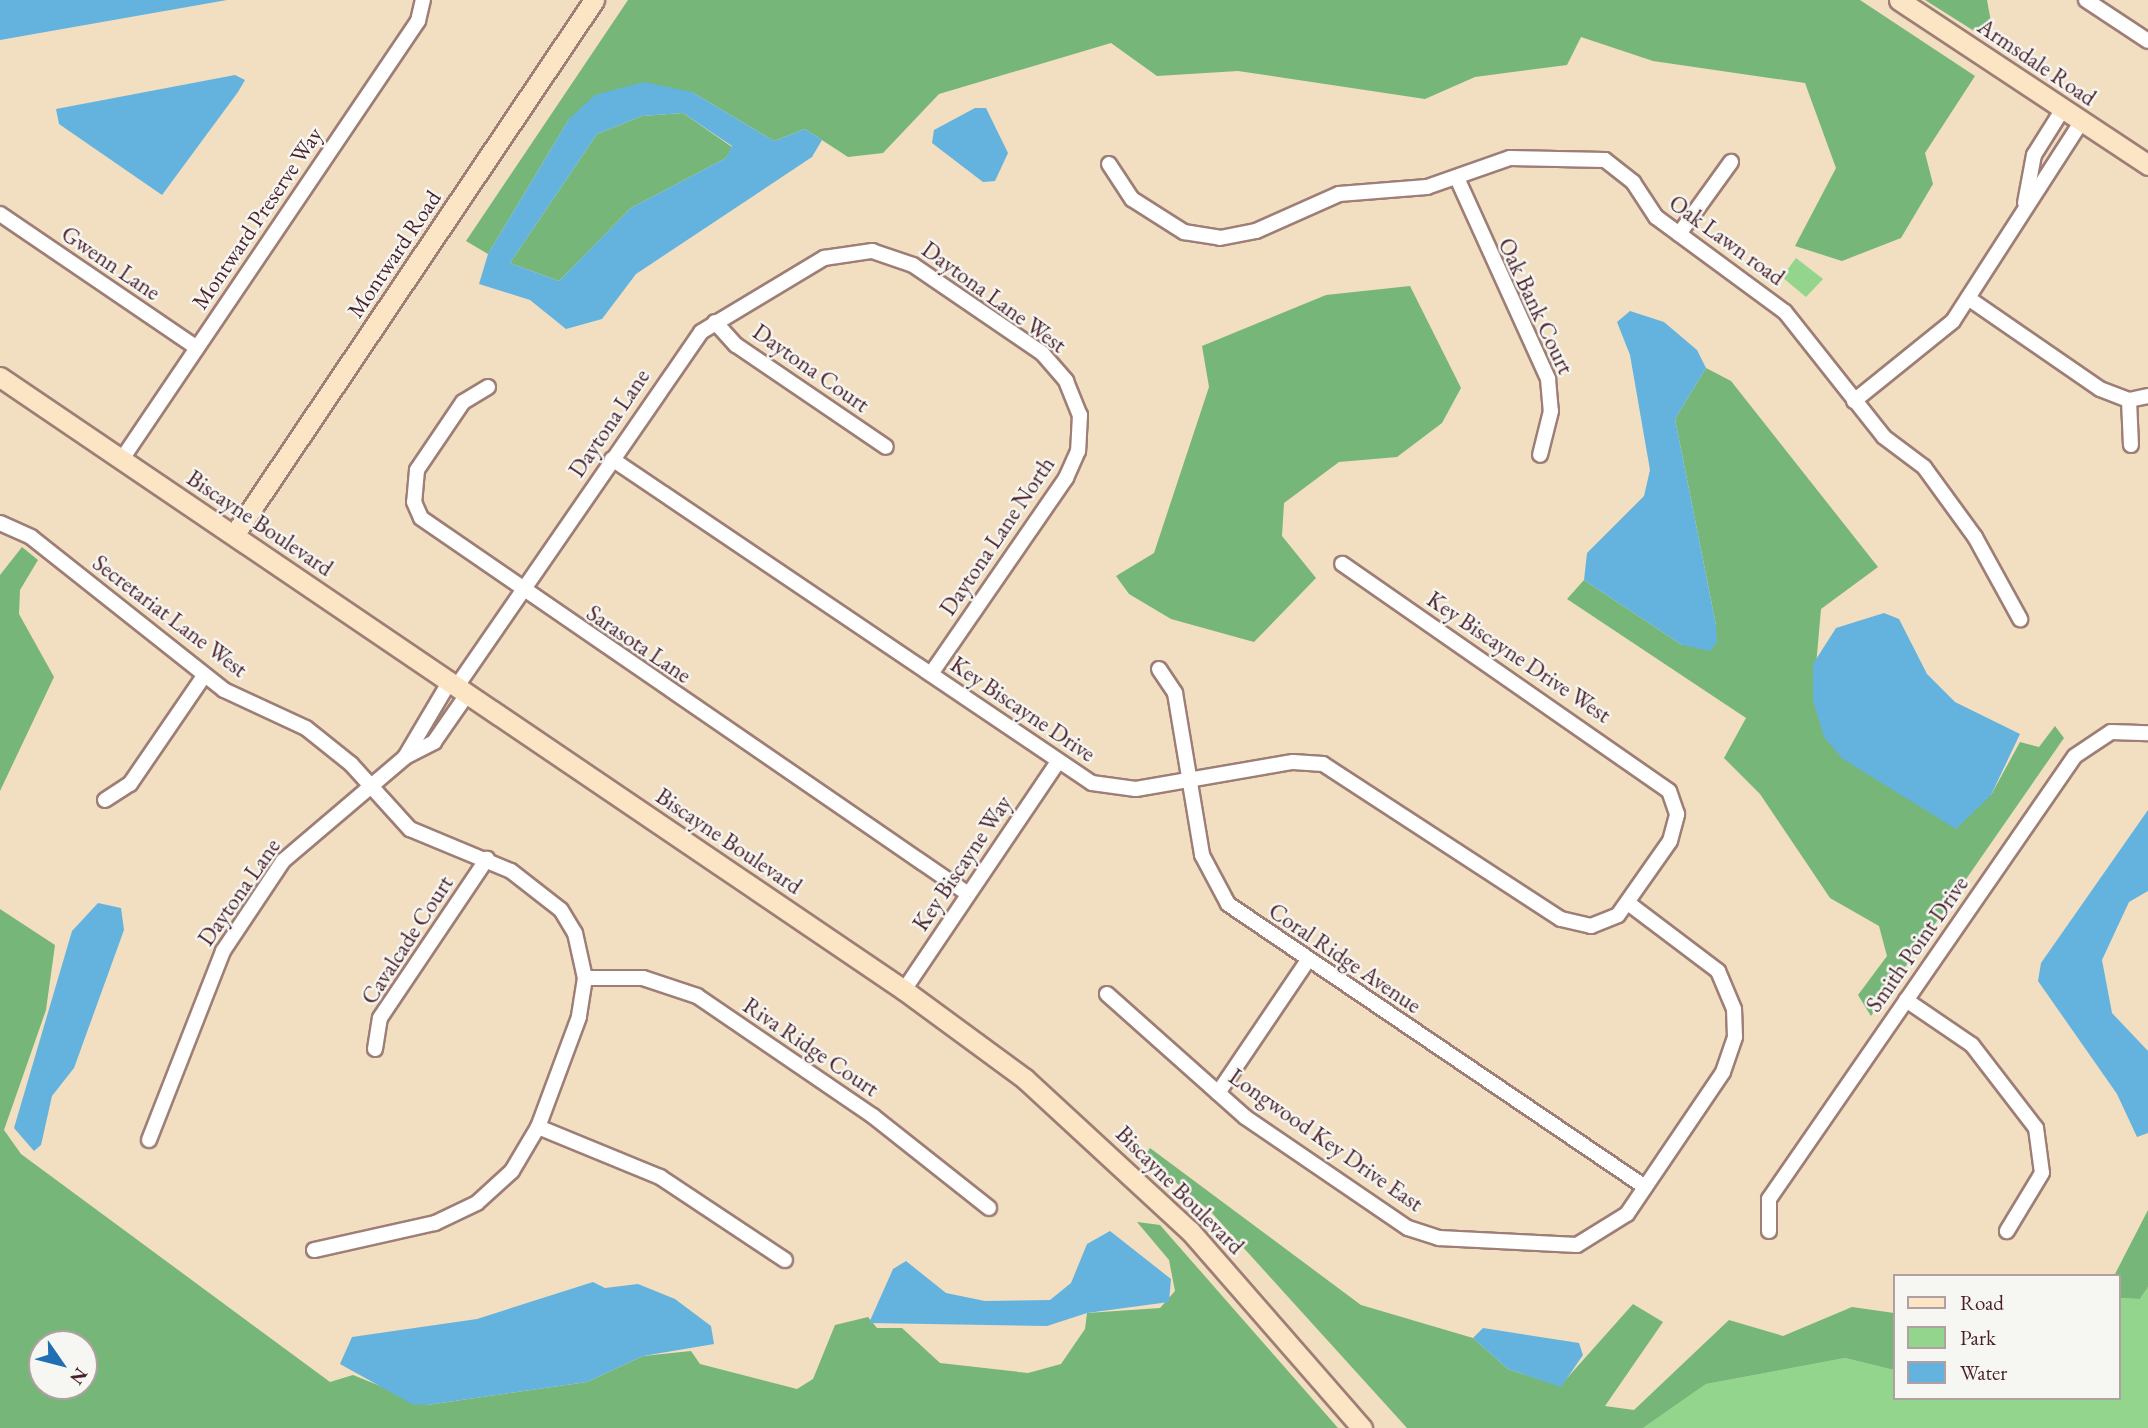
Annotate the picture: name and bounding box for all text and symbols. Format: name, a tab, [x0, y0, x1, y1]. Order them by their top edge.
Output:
street label: Armsdale Road	[1973, 12, 2101, 112]
street label: Montward Preserve Way	[186, 122, 328, 314]
street label: Montward Road	[341, 185, 447, 323]
street label: Oak Lawn road	[1664, 189, 1790, 291]
street label: Gwenn Lane	[56, 220, 166, 306]
street label: Oak Bank Court	[1492, 234, 1580, 378]
street label: Daytona Lane West	[916, 235, 1072, 359]
street label: Daytona Court	[748, 318, 874, 418]
street label: Daytona Lane	[563, 364, 655, 482]
street label: Daytona Lane North	[934, 451, 1060, 621]
street label: Biscayne Boulevard	[182, 464, 338, 582]
street label: Secretariat Lane West	[87, 549, 253, 683]
street label: Key Biscayne Drive West	[1422, 585, 1616, 729]
street label: Sarasota Lane	[581, 599, 697, 689]
street label: Key Biscayne Drive	[945, 650, 1101, 768]
street label: Biscayne Boulevard	[651, 782, 807, 900]
street label: Key Biscayne Way	[907, 790, 1017, 936]
street label: Daytona Lane	[192, 833, 286, 951]
street label: Cavalcade Court	[355, 871, 459, 1009]
street label: Smith Point Drive	[1860, 871, 1974, 1017]
street label: Coral Ridge Avenue	[1264, 897, 1426, 1019]
street label: Riva Ridge Court	[738, 992, 884, 1102]
street label: Longwood Key Drive East	[1224, 1063, 1428, 1217]
street label: Biscayne Boulevard	[1110, 1120, 1250, 1260]
legend	[1892, 1274, 2120, 1400]
text: Road	[1960, 1289, 2004, 1316]
text: Park	[1960, 1324, 1996, 1351]
north arrow	[28, 1330, 98, 1400]
text: Water	[1960, 1359, 2007, 1386]
text: N	[64, 1363, 94, 1390]

